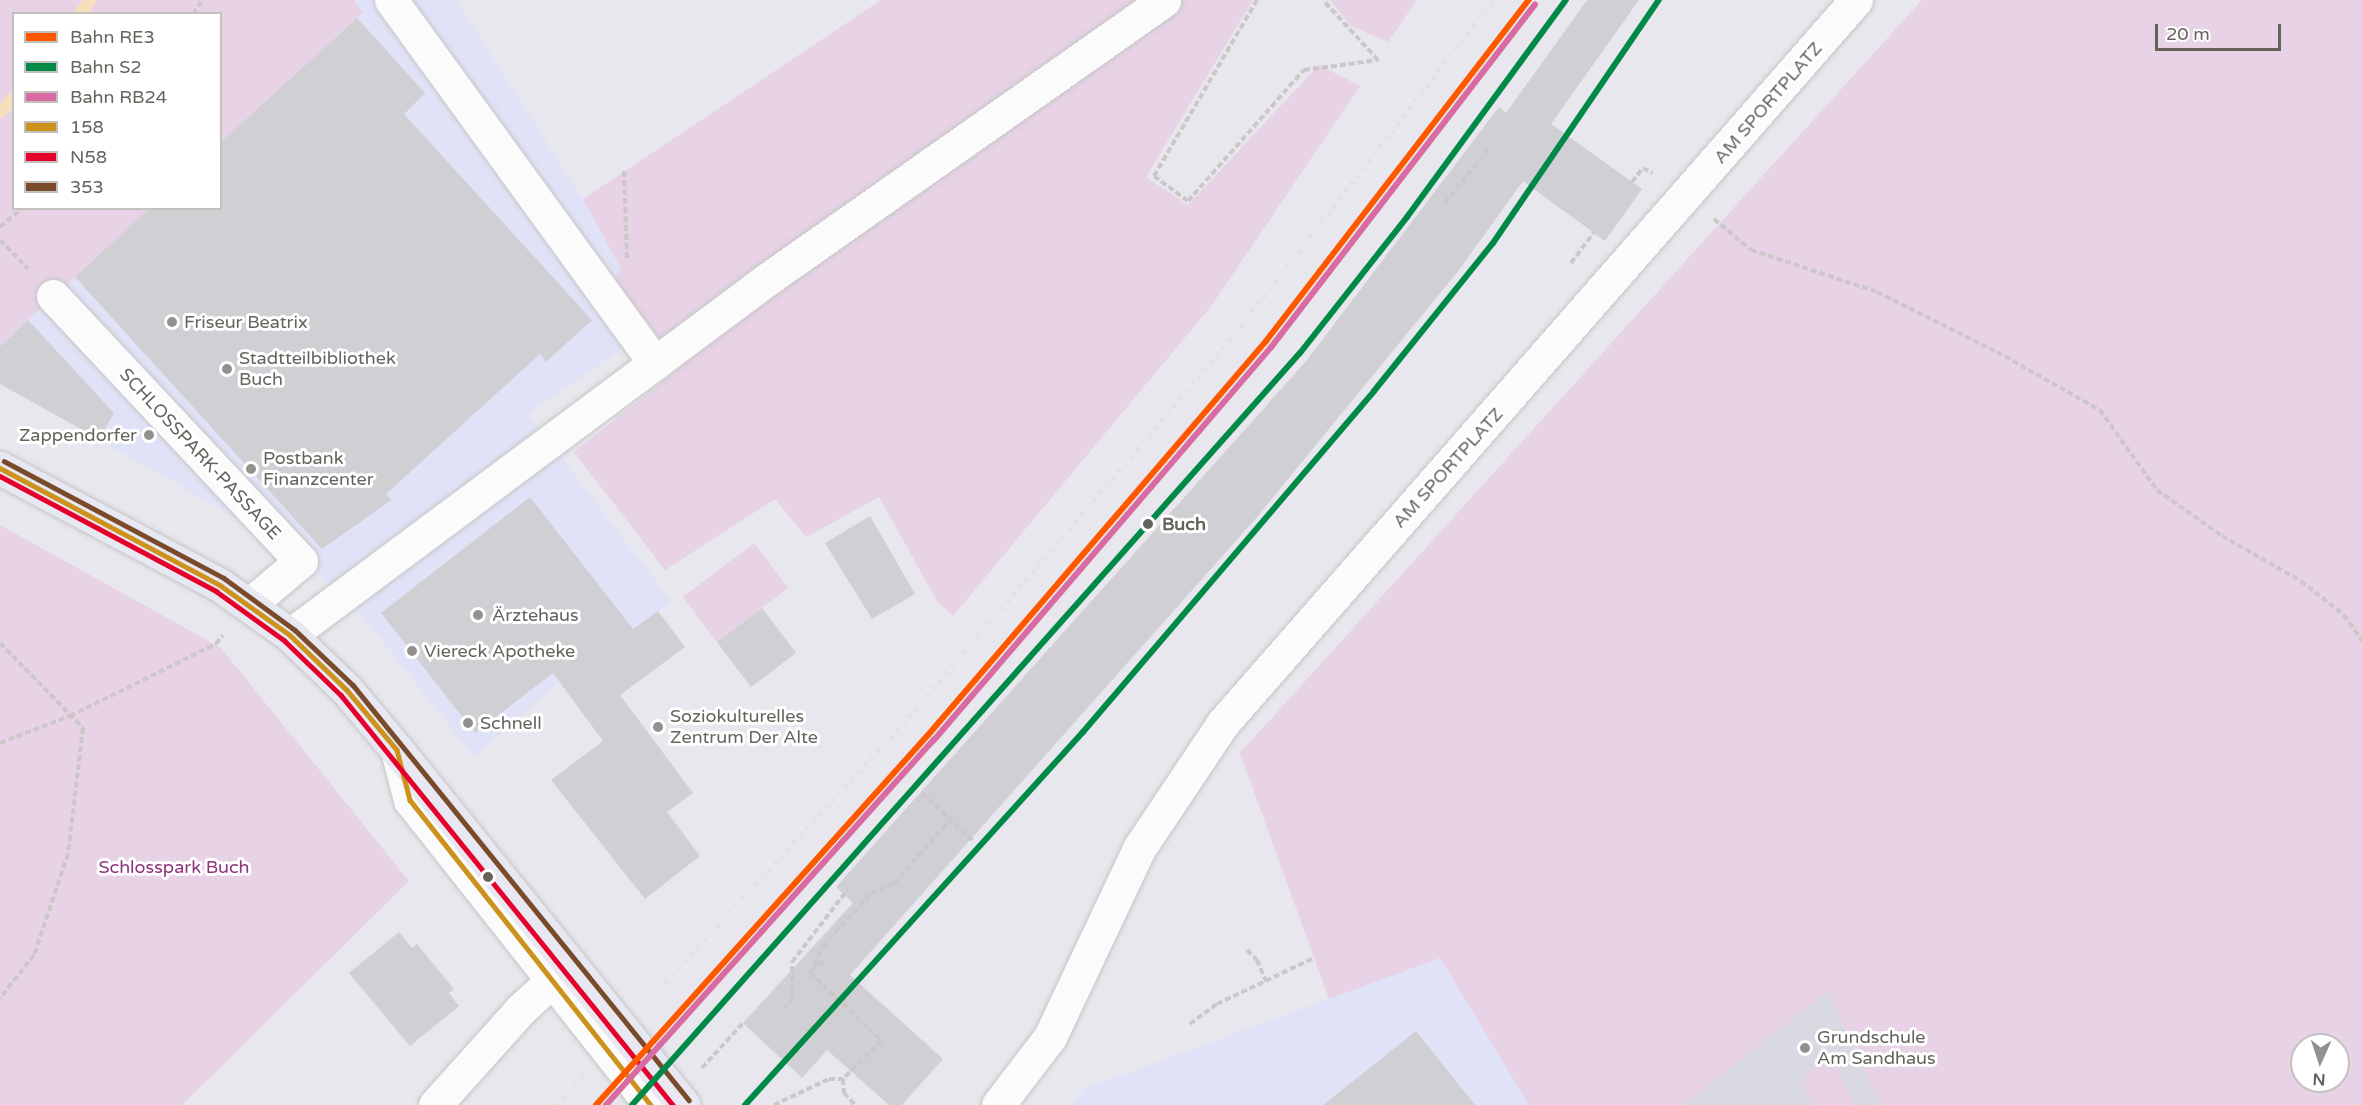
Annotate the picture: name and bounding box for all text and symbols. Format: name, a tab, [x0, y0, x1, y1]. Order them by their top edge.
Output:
legend	[12, 12, 222, 210]
scale bar	[2158, 12, 2284, 50]
text: 20 m	[2166, 23, 2210, 45]
text: Bahn RE3	[70, 26, 155, 48]
street label: AM SPORTPLATZ	[1709, 38, 1827, 168]
text: Bahn S2	[70, 56, 142, 78]
text: Bahn RB24	[70, 86, 167, 108]
text: 158	[70, 116, 104, 138]
text: N58	[70, 146, 107, 168]
text: 353	[70, 176, 104, 198]
place label: Friseur Beatrix	[184, 311, 308, 333]
marker: Friseur Beatrix	[165, 315, 179, 329]
place label: Stadtteilbibliothek Buch	[239, 348, 396, 391]
marker: Stadtteilbibliothek Buch	[220, 362, 234, 376]
street label: SCHLOSSPARK-PASSAGE	[115, 364, 285, 544]
street label: AM SPORTPLATZ	[1388, 404, 1508, 532]
place label: Zappendorfer	[19, 424, 137, 446]
marker: Zappendorfer	[142, 428, 156, 442]
place label: Postbank Finanzcenter	[263, 448, 374, 490]
marker: Postbank Finanzcenter	[244, 462, 258, 476]
place label: Buch	[1162, 513, 1206, 535]
marker: Buch	[1139, 515, 1157, 533]
place label: Ärztehaus	[492, 604, 579, 626]
marker: Ärztehaus	[469, 606, 487, 624]
place label: Viereck Apotheke	[424, 640, 575, 662]
marker: Viereck Apotheke	[405, 644, 419, 658]
place label: Soziokulturelles Zentrum Der Alte	[670, 706, 818, 748]
place label: Schnell	[480, 712, 542, 734]
marker: Schnell	[461, 716, 475, 730]
marker: Soziokulturelles Zentrum Der Alte	[651, 720, 665, 734]
park label: Schlosspark Buch	[98, 856, 250, 878]
unlabelled marker	[482, 871, 494, 883]
place label: Grundschule Am Sandhaus	[1817, 1027, 1936, 1070]
north arrow	[2290, 1033, 2350, 1093]
marker: Grundschule Am Sandhaus	[1798, 1041, 1812, 1055]
text: N	[2312, 1069, 2326, 1089]

